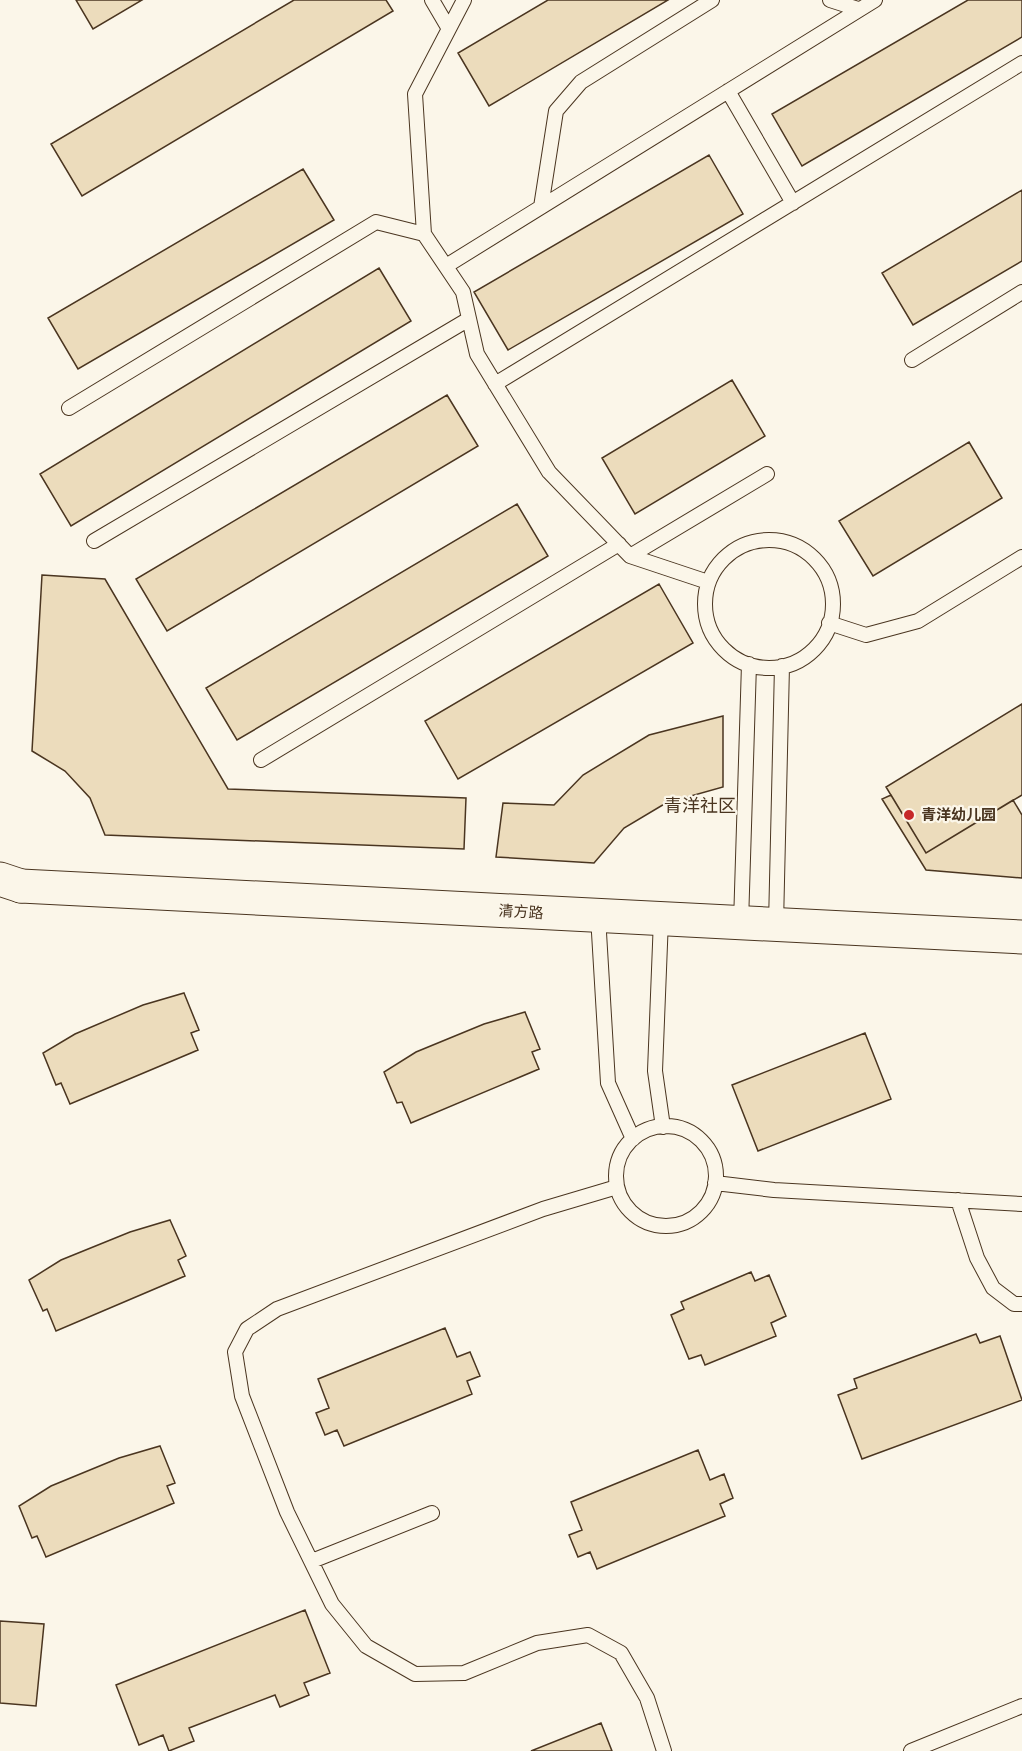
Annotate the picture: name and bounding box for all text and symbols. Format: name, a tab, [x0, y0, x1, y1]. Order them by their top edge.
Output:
district label: 青洋社区	[664, 795, 736, 816]
place label: 青洋幼儿园	[921, 806, 996, 824]
marker: 青洋幼儿园	[902, 808, 916, 822]
street label: 清方路	[498, 902, 544, 922]

